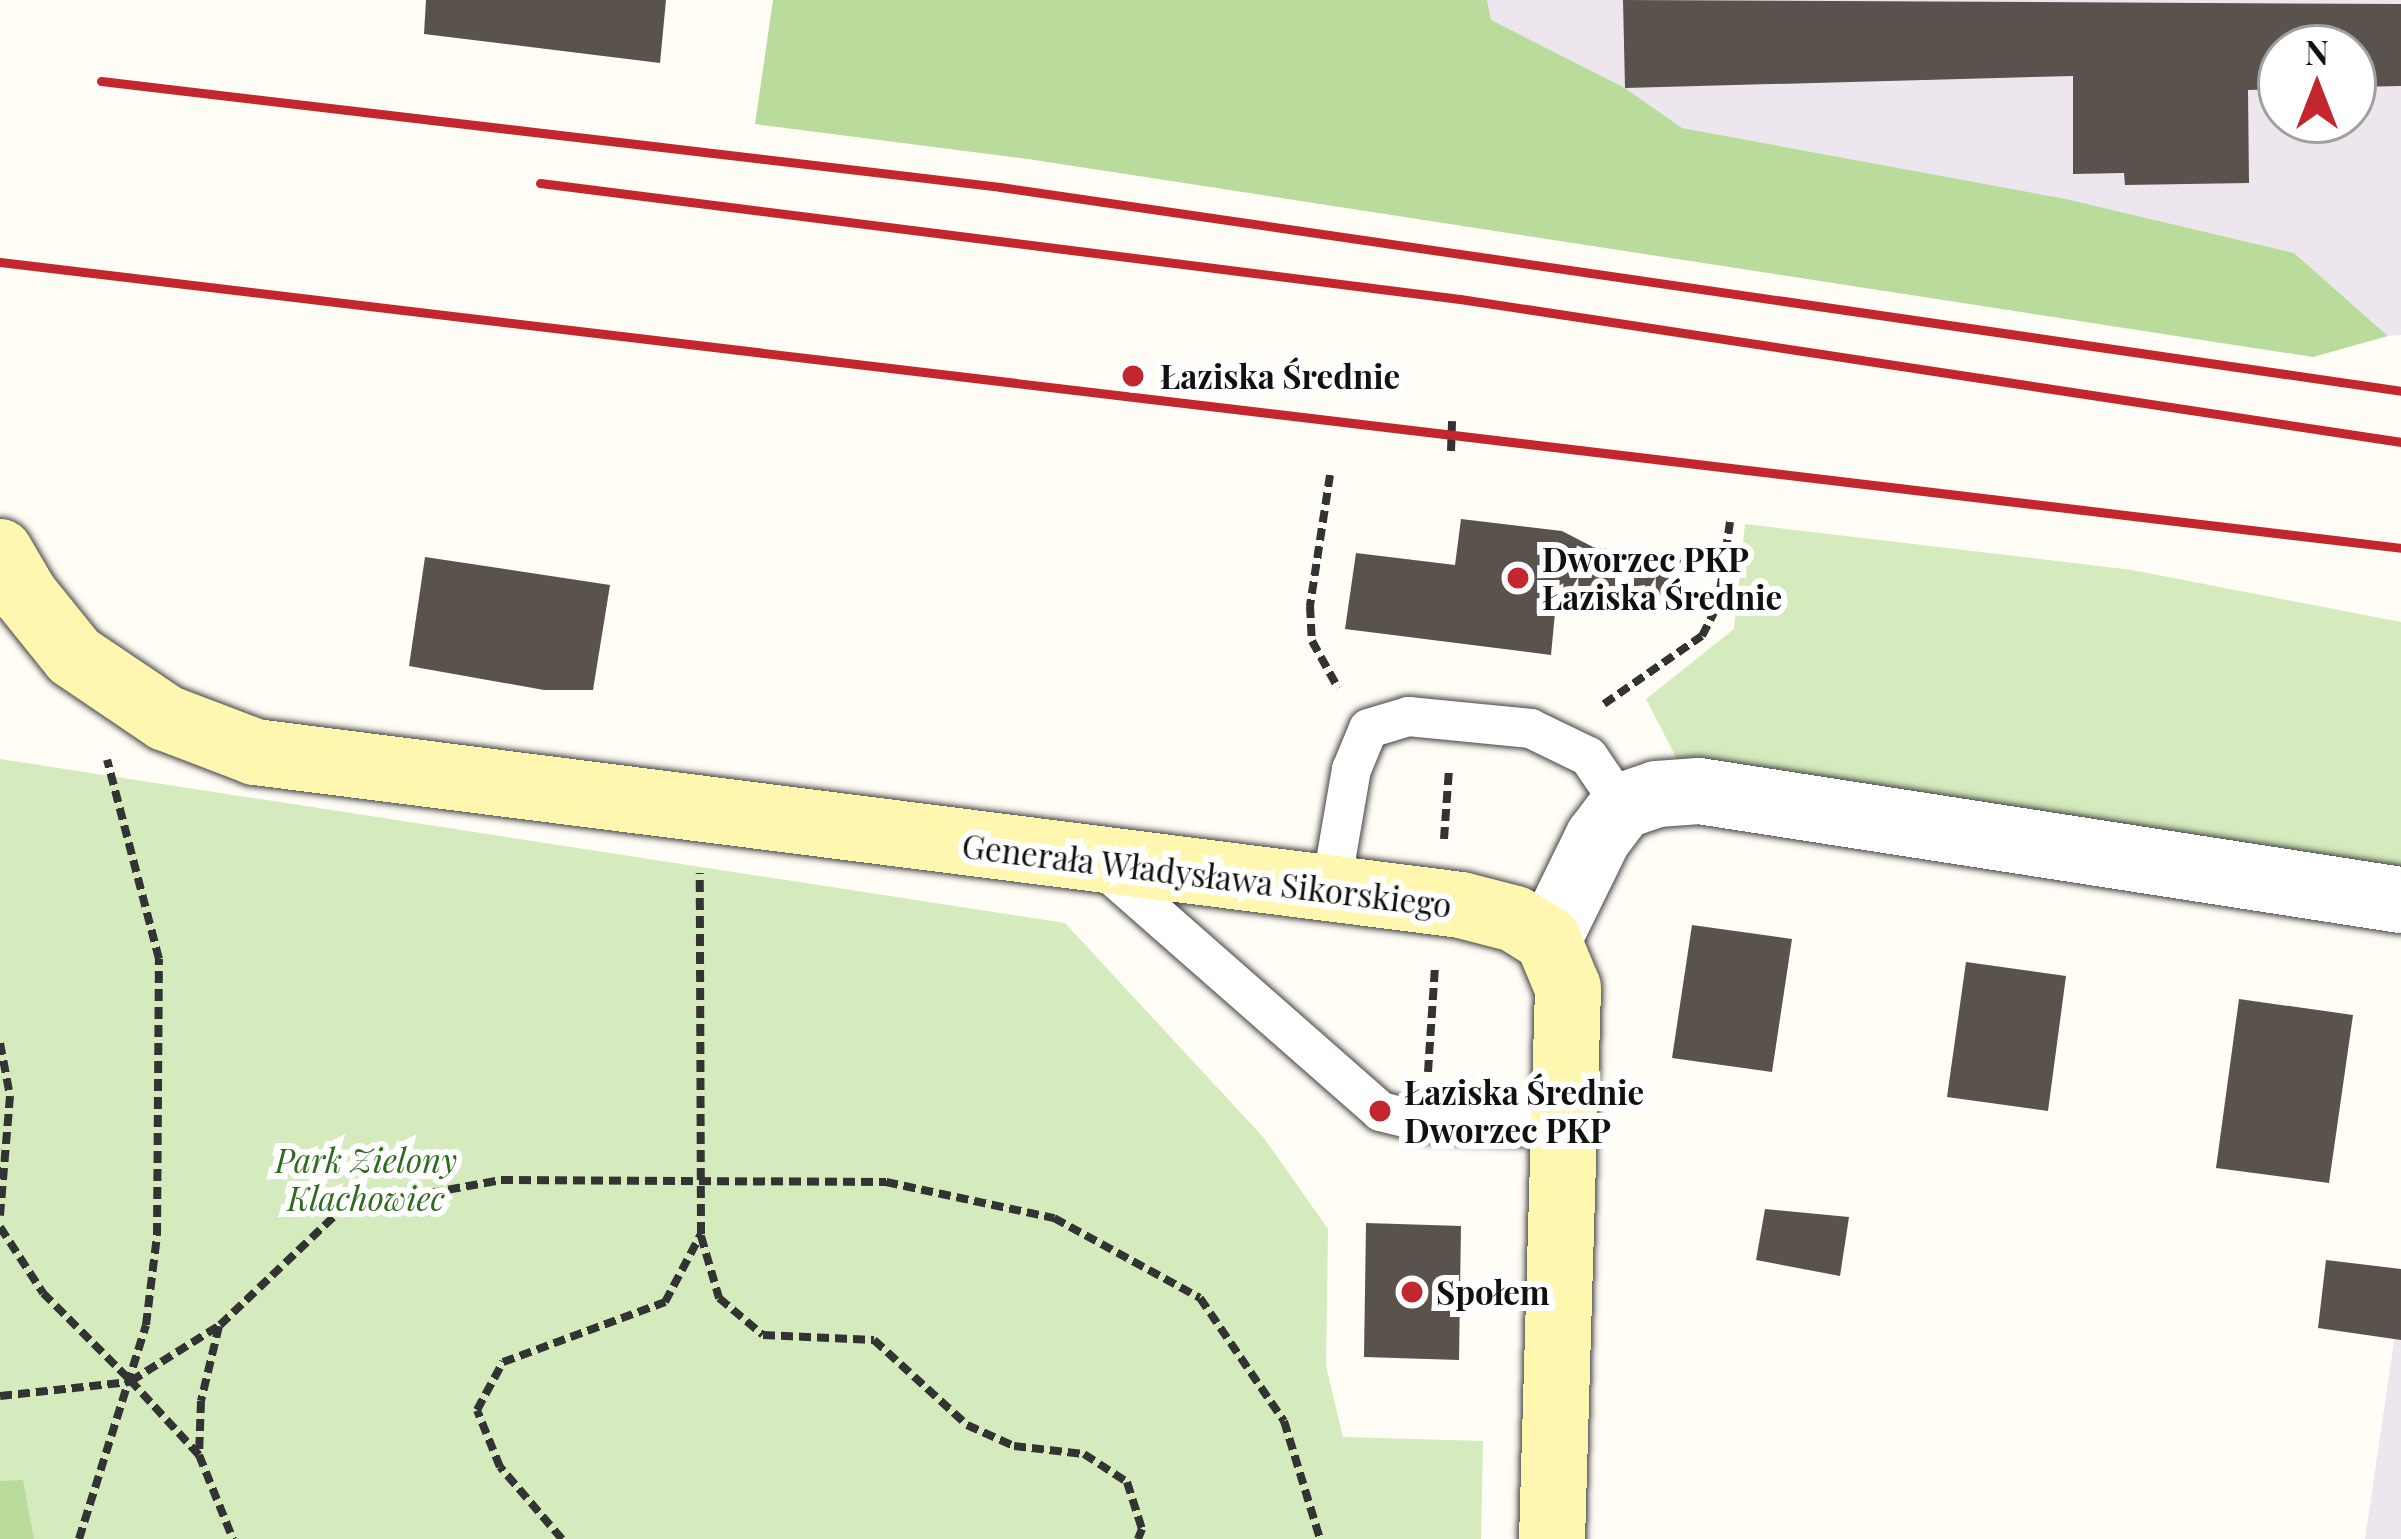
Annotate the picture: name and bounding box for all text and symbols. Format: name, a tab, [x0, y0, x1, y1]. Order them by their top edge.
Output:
north arrow	[2257, 24, 2377, 144]
text: N	[2305, 29, 2329, 73]
place label: Łaziska Średnie	[1160, 356, 1400, 396]
marker: Łaziska Średnie	[1117, 360, 1149, 392]
place label: Dworzec PKP Łaziska Średnie	[1542, 539, 1782, 617]
marker: Dworzec PKP Łaziska Średnie	[1505, 565, 1531, 591]
street label: Generała Władysława Sikorskiego	[959, 825, 1455, 925]
place label: Łaziska Średnie Dworzec PKP	[1404, 1072, 1644, 1150]
marker: Łaziska Średnie Dworzec PKP	[1367, 1098, 1393, 1124]
park label: Park Zielony Klachowiec	[275, 1140, 457, 1218]
place label: Społem	[1436, 1272, 1550, 1312]
marker: Społem	[1399, 1279, 1425, 1305]

